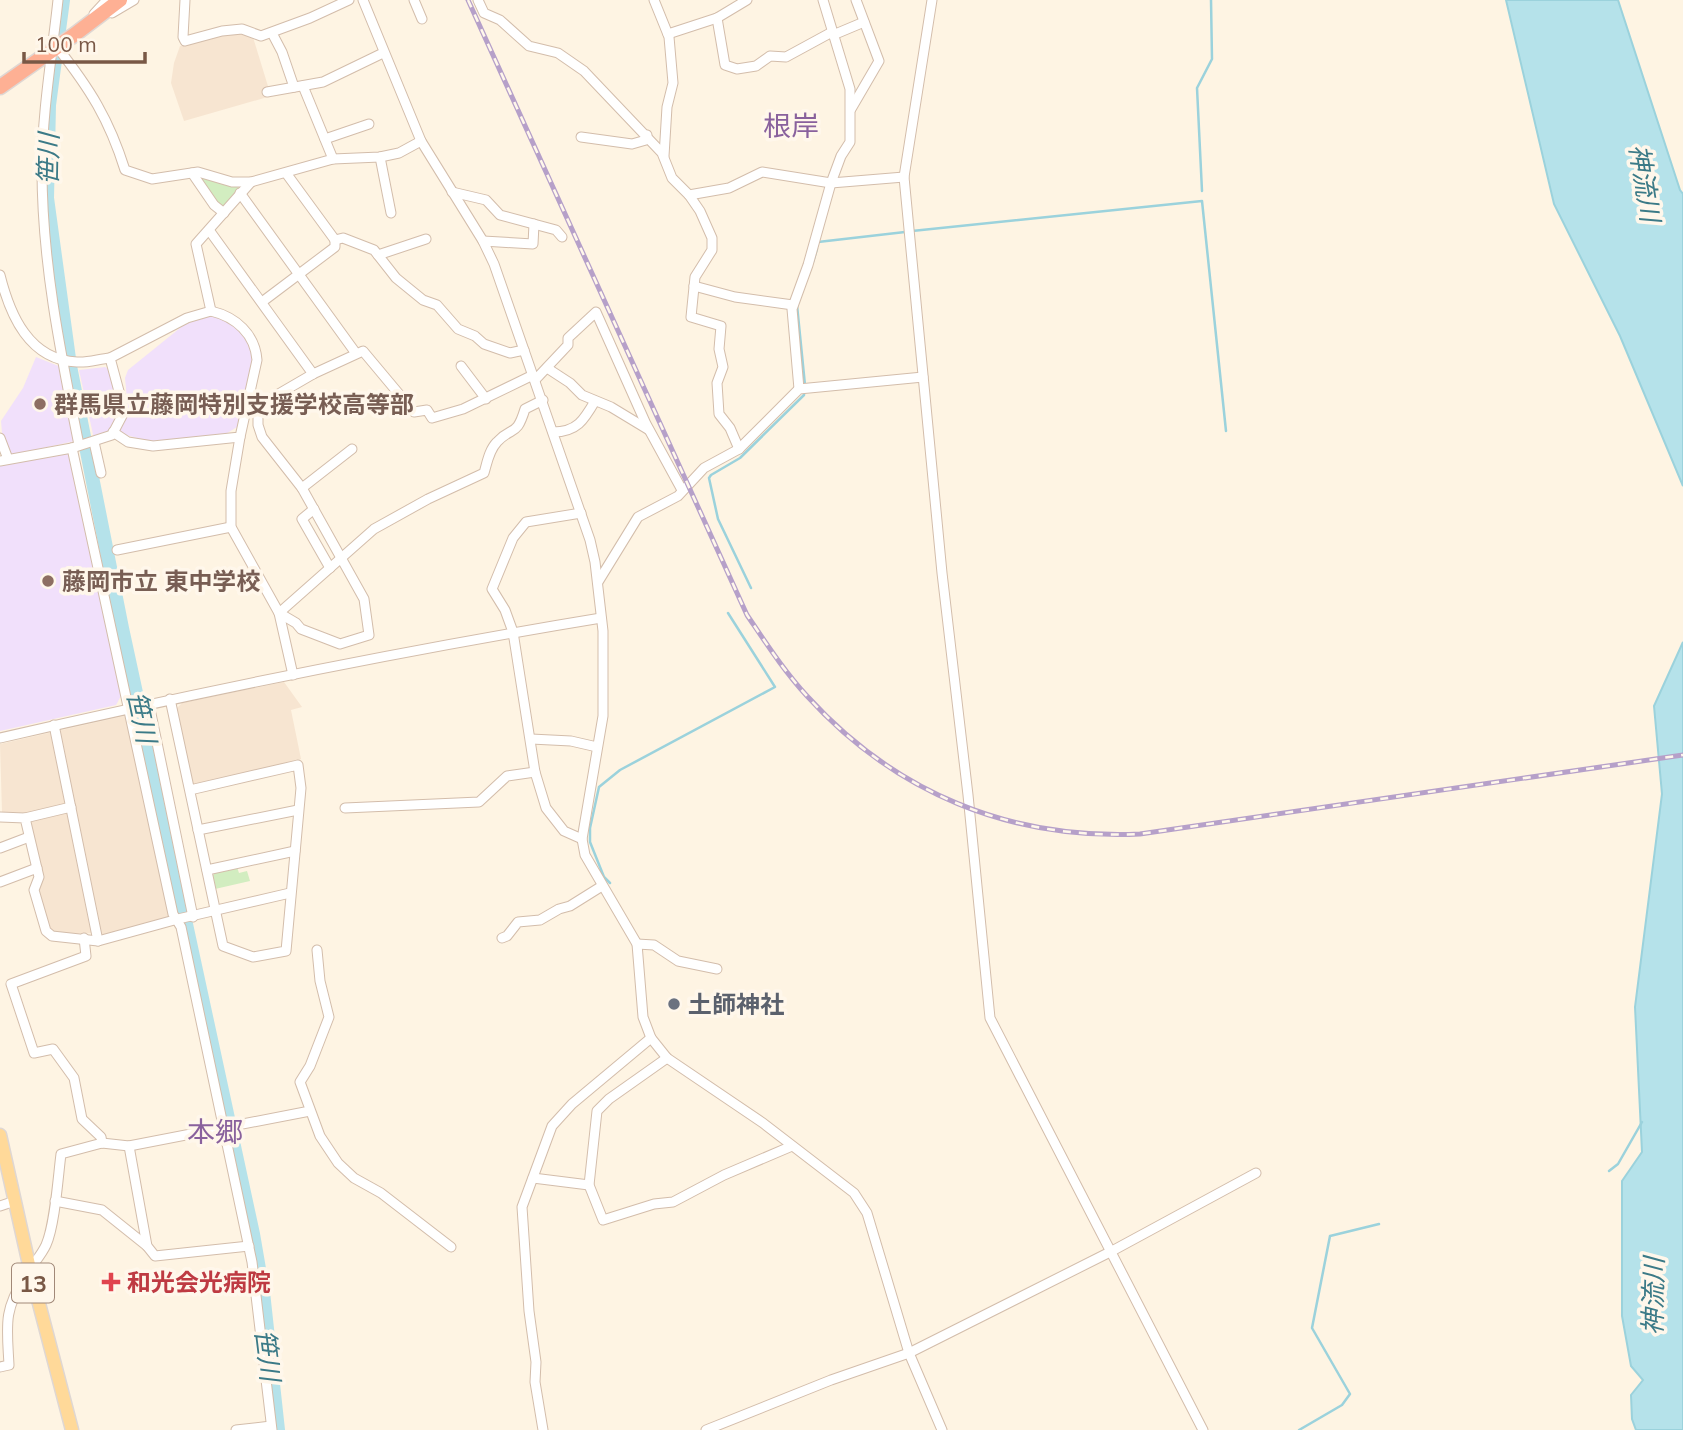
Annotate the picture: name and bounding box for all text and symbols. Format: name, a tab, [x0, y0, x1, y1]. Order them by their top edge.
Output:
scale bar	[24, 21, 145, 65]
text: 100 m	[35, 31, 97, 57]
district label: 根岸	[763, 108, 819, 143]
water label: 笹川	[31, 130, 65, 185]
water label: 神流川	[1623, 142, 1668, 227]
place label: 群馬県立藤岡特別支援学校高等部	[54, 389, 414, 419]
marker: 群馬県立藤岡特別支援学校高等部	[32, 396, 48, 412]
place label: 藤岡市立 東中学校	[62, 566, 261, 596]
marker: 藤岡市立 東中学校	[40, 573, 56, 589]
water label: 笹川	[120, 688, 164, 749]
place label: 土師神社	[688, 989, 784, 1019]
marker: 土師神社	[666, 996, 682, 1012]
district label: 本郷	[187, 1114, 243, 1149]
water label: 神流川	[1636, 1254, 1670, 1335]
road number: 13	[12, 1264, 54, 1302]
place label: 和光会光病院	[127, 1267, 271, 1297]
marker: 和光会光病院	[101, 1272, 121, 1292]
water label: 笹川	[248, 1327, 288, 1386]

